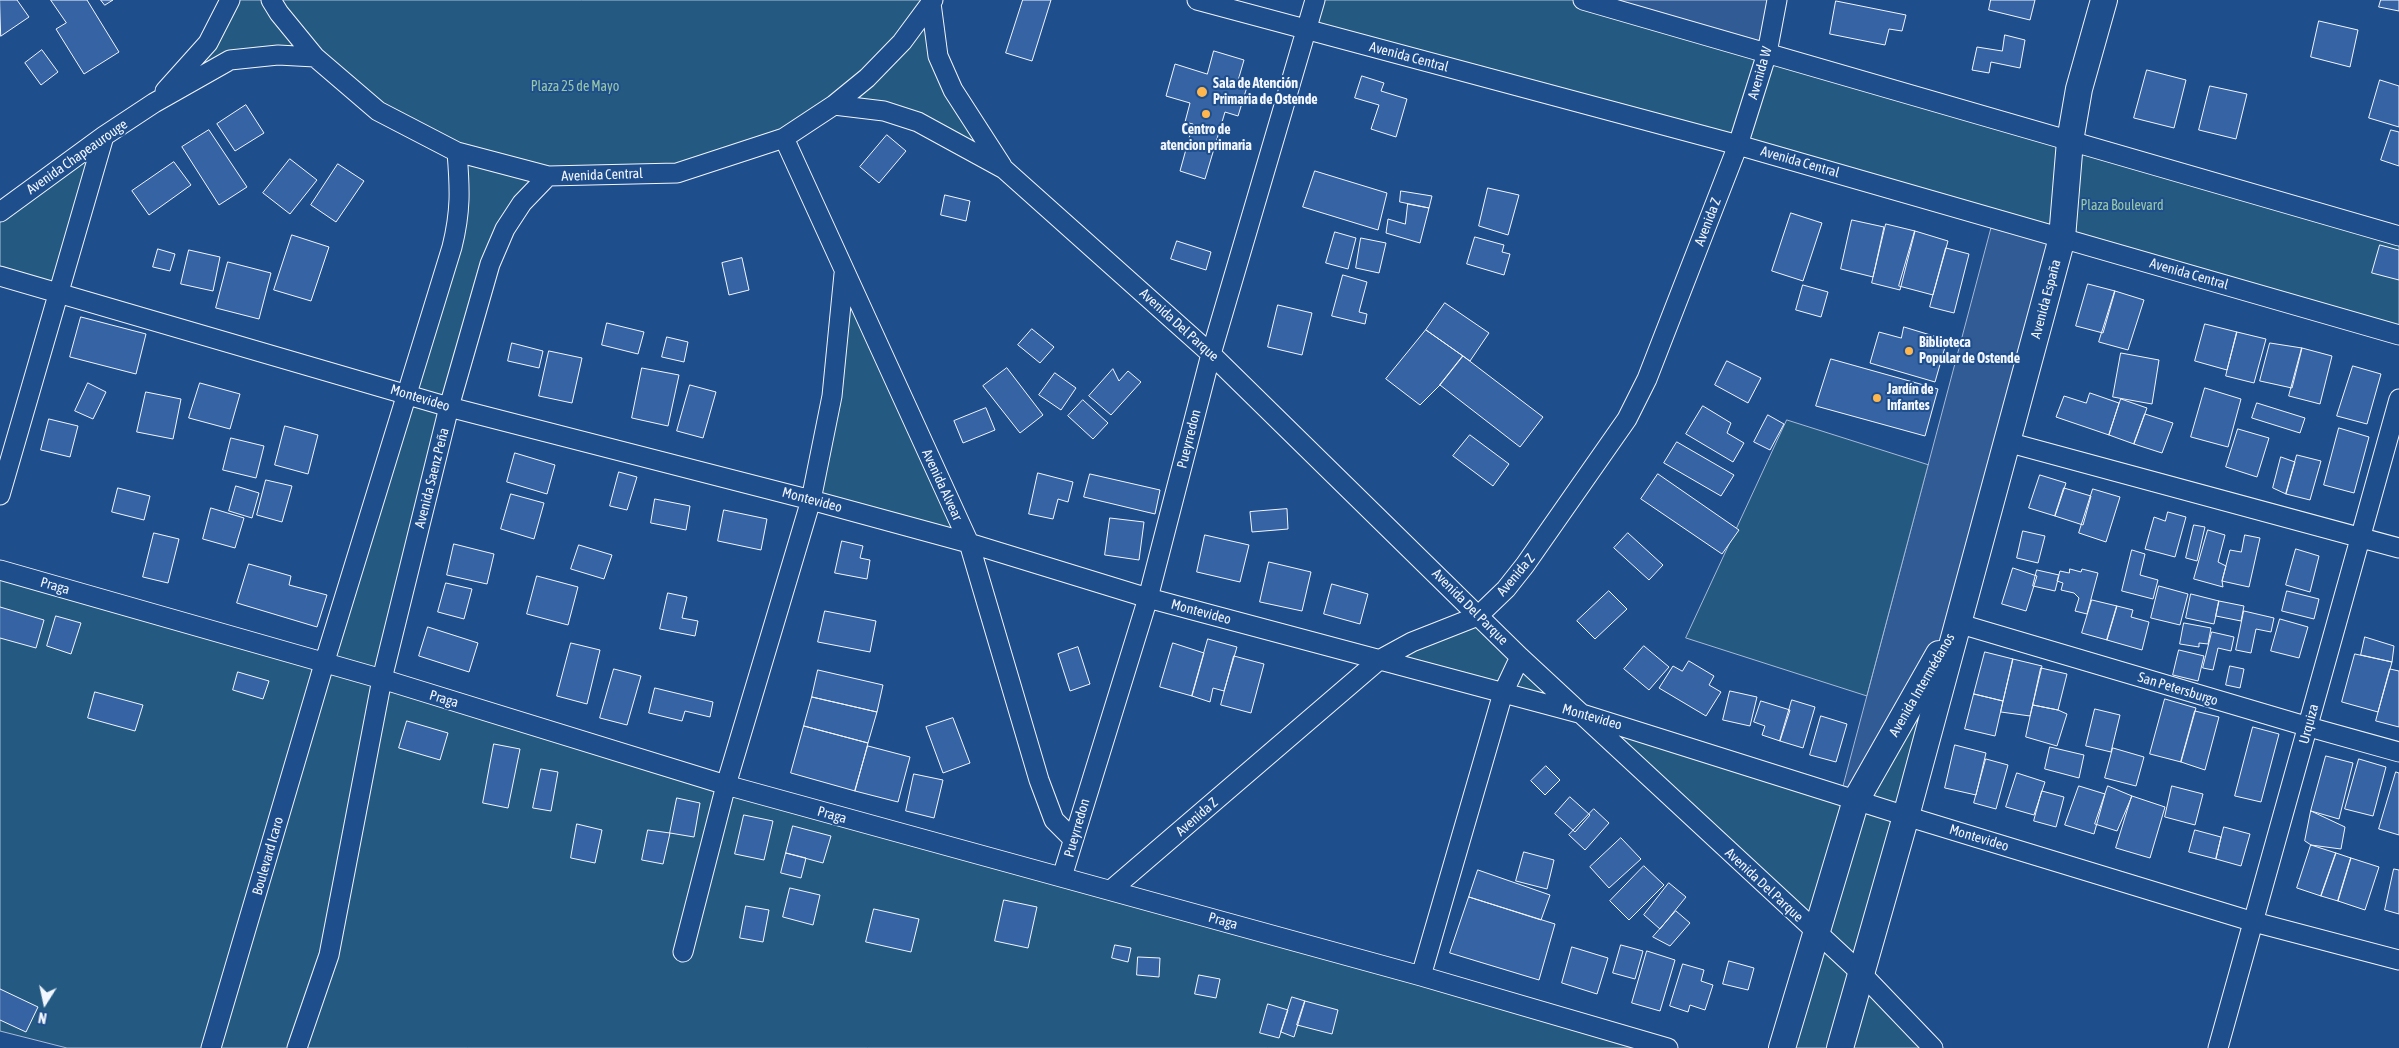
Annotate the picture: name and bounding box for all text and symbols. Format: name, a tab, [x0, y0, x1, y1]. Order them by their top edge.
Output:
street label: Avenida Central	[1367, 38, 1451, 76]
street label: Avenida W	[1744, 45, 1776, 101]
place label: Sala de Atención Primaria de Ostende	[1213, 76, 1318, 108]
park label: Plaza 25 de Mayo	[531, 79, 619, 95]
marker: Sala de Atención Primaria de Ostende	[1195, 85, 1209, 99]
marker: Centro de atencion primaria	[1200, 108, 1212, 120]
street label: Avenida Chapeaurouge	[23, 116, 131, 198]
place label: Centro de atencion primaria	[1160, 122, 1252, 154]
street label: Avenida Central	[1759, 143, 1841, 181]
street label: Avenida Central	[561, 165, 643, 185]
street label: Avenida Z	[1691, 196, 1725, 248]
park label: Plaza Boulevard	[2080, 198, 2164, 214]
street label: Avenida Central	[2148, 255, 2230, 293]
street label: Avenida España	[2027, 258, 2065, 340]
street label: Avenida Del Parque	[1136, 285, 1222, 365]
place label: Biblioteca Popular de Ostende	[1919, 335, 2020, 368]
marker: Biblioteca Popular de Ostende	[1903, 345, 1915, 357]
street label: Montevideo	[388, 381, 452, 415]
place label: Jardín de Infantes	[1887, 382, 1934, 414]
marker: Jardín de Infantes	[1871, 392, 1883, 404]
street label: Pueyrredon	[1174, 408, 1204, 470]
street label: Avenida Saenz Peña	[411, 426, 453, 530]
street label: Avenida Alvear	[918, 447, 966, 523]
street label: Montevideo	[780, 484, 844, 516]
street label: Avenida Z	[1493, 550, 1539, 600]
street label: Avenida Del Parque	[1428, 565, 1512, 649]
street label: Praga	[39, 574, 71, 598]
street label: Montevideo	[1169, 596, 1233, 628]
street label: Avenida Intermédanos	[1886, 630, 1958, 740]
street label: San Petersburgo	[2136, 669, 2220, 709]
street label: Praga	[427, 687, 461, 711]
street label: Montevideo	[1560, 700, 1624, 734]
street label: Urquiza	[2296, 702, 2322, 746]
street label: Avenida Z	[1173, 794, 1221, 840]
street label: Pueyrredon	[1061, 797, 1093, 859]
street label: Praga	[816, 803, 848, 827]
street label: Boulevard Icaro	[249, 815, 287, 897]
street label: Montevideo	[1947, 821, 2011, 855]
street label: Avenida Del Parque	[1721, 845, 1807, 925]
street label: Praga	[1207, 909, 1239, 933]
north arrow	[20, 978, 70, 1028]
text: N	[37, 1009, 48, 1026]

